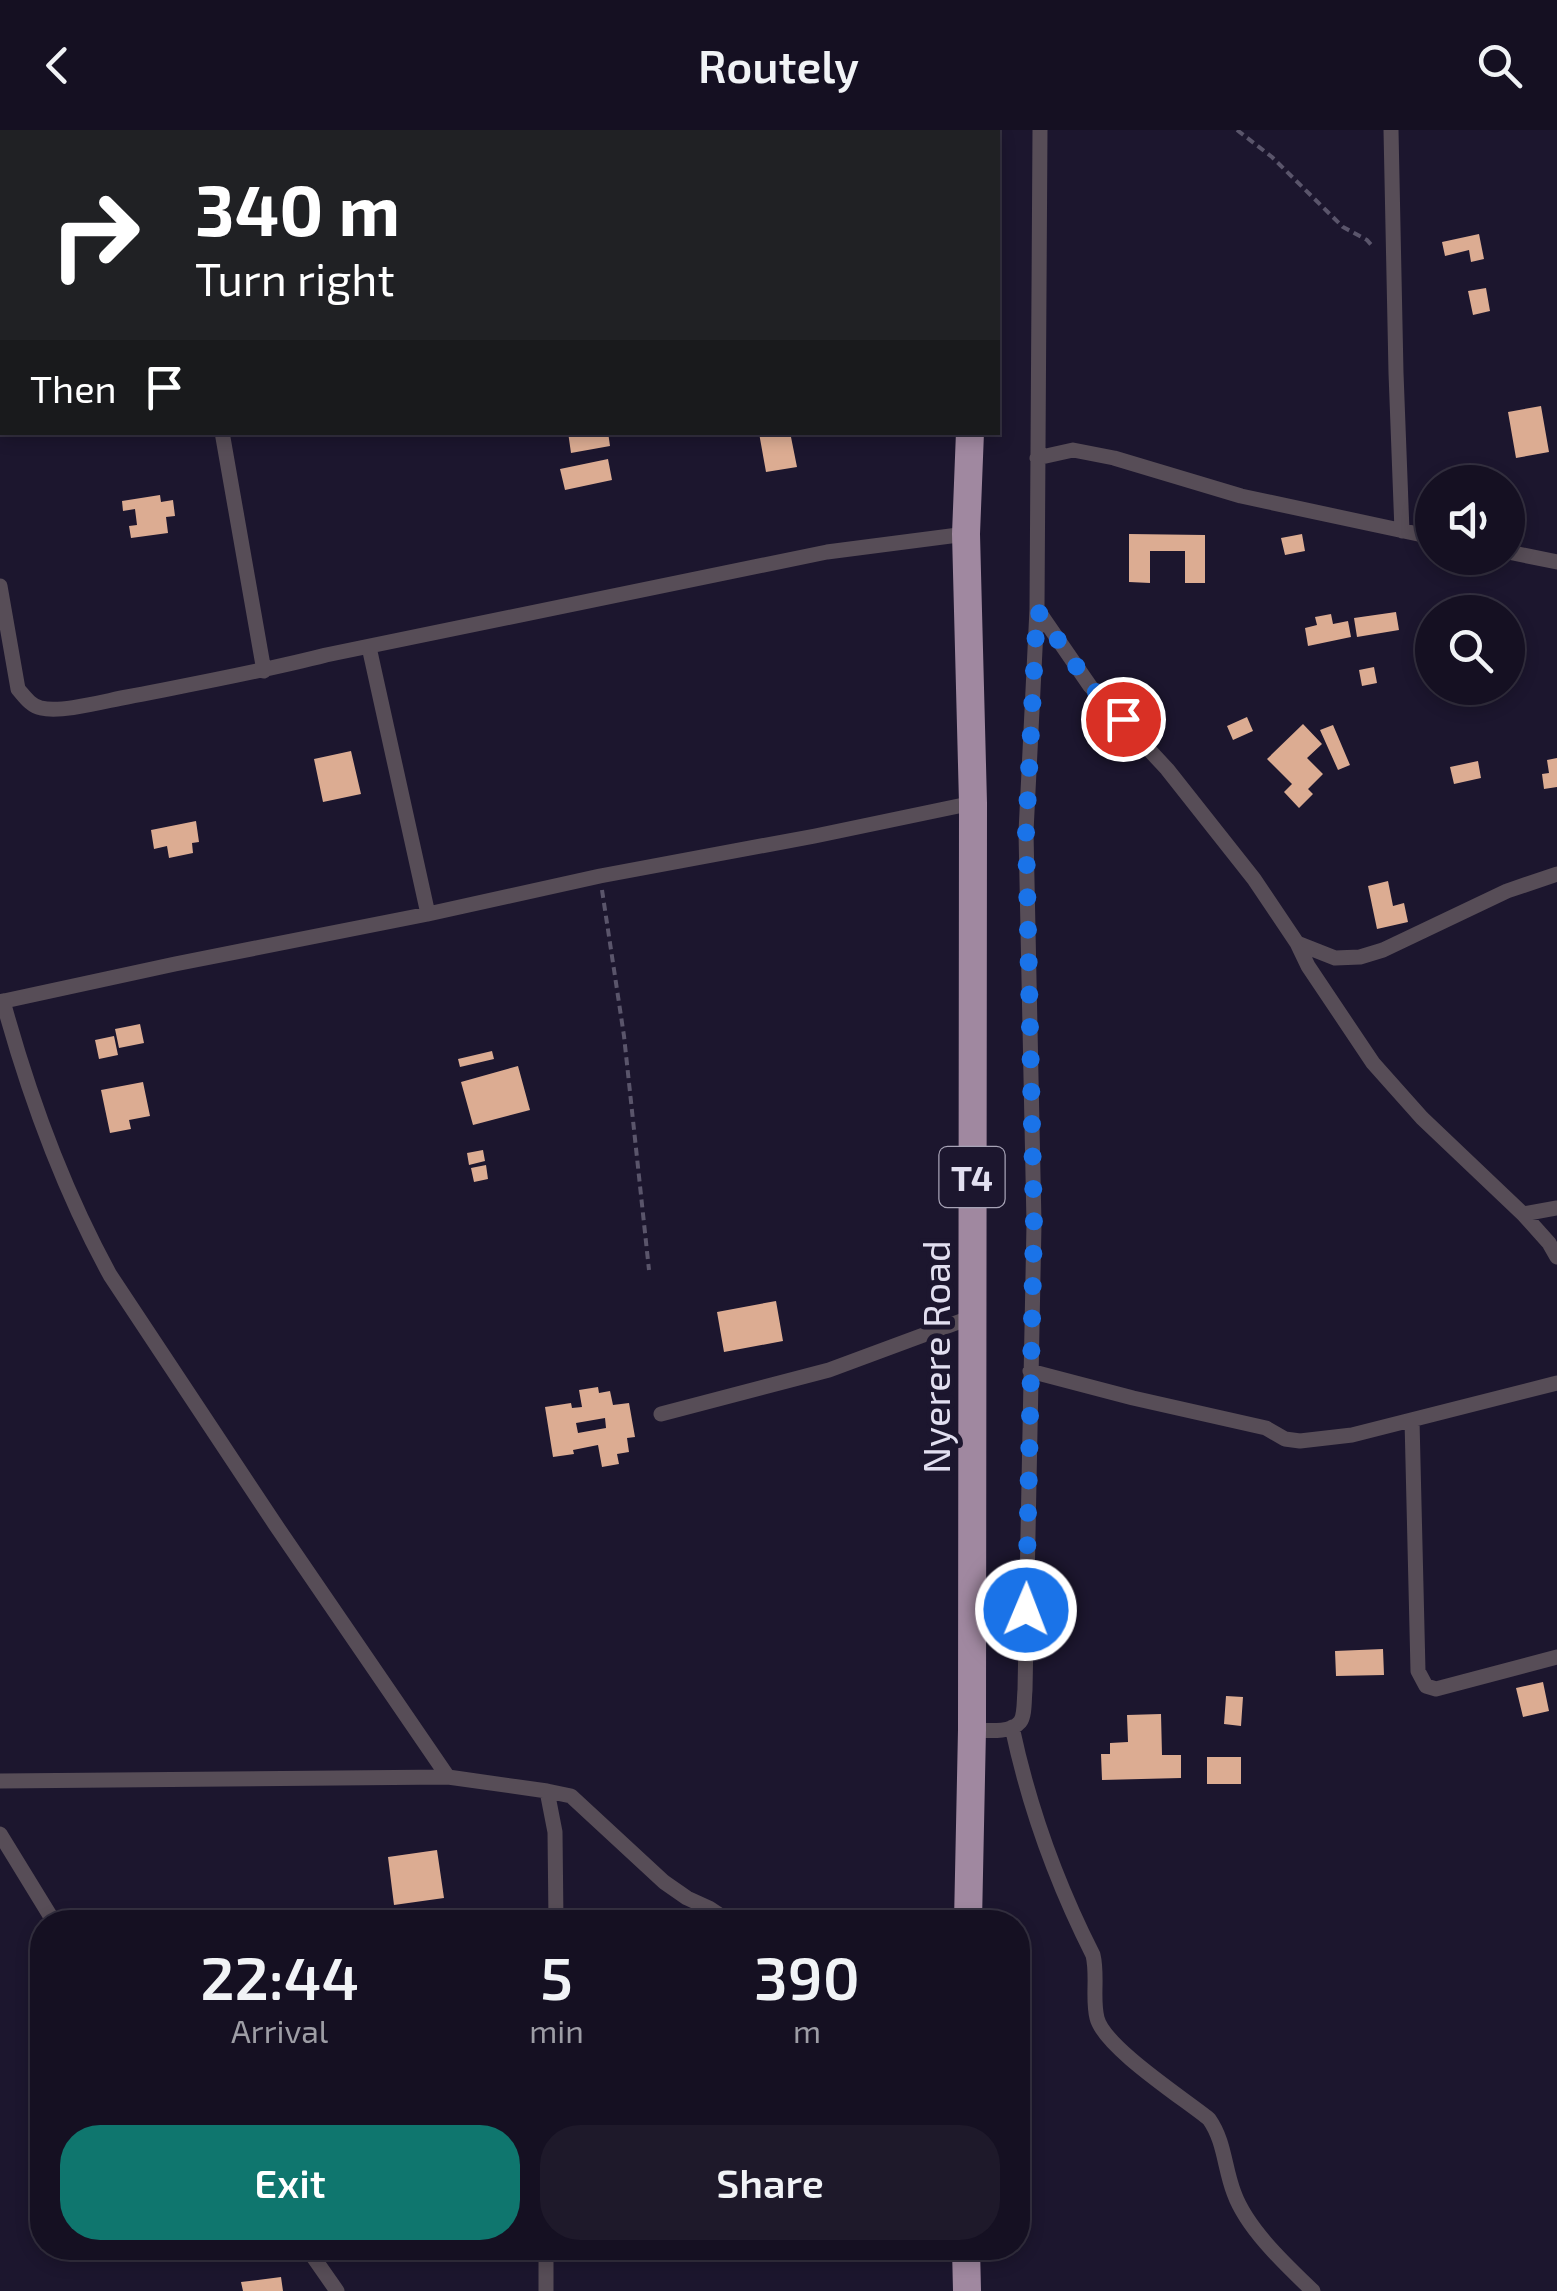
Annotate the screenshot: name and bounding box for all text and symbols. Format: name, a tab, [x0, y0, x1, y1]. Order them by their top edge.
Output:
icon: back	[30, 38, 85, 93]
text: Routely	[698, 38, 859, 92]
icon: search	[1472, 38, 1527, 93]
text: 340 m	[195, 166, 400, 250]
icon: right	[30, 170, 160, 300]
text: Turn right	[195, 251, 395, 305]
icon: arrive	[137, 360, 192, 415]
text: Then	[30, 365, 117, 411]
map controls	[1415, 465, 1525, 705]
button: sound	[1415, 465, 1525, 575]
button: search	[1415, 595, 1525, 705]
pin	[1081, 677, 1166, 762]
icon: arrive	[1096, 692, 1151, 747]
road number: T4	[940, 1147, 1004, 1207]
street label: Nyerere Road	[912, 1240, 958, 1474]
position arrow	[974, 1558, 1078, 1662]
text: 22:44	[200, 1940, 359, 2012]
text: 5	[540, 1940, 573, 2012]
text: 390	[754, 1940, 860, 2012]
text: Arrival	[231, 2011, 328, 2049]
text: min	[529, 2011, 584, 2049]
text: m	[793, 2011, 821, 2049]
button: Exit	[60, 2125, 520, 2240]
button: Share	[540, 2125, 1000, 2240]

